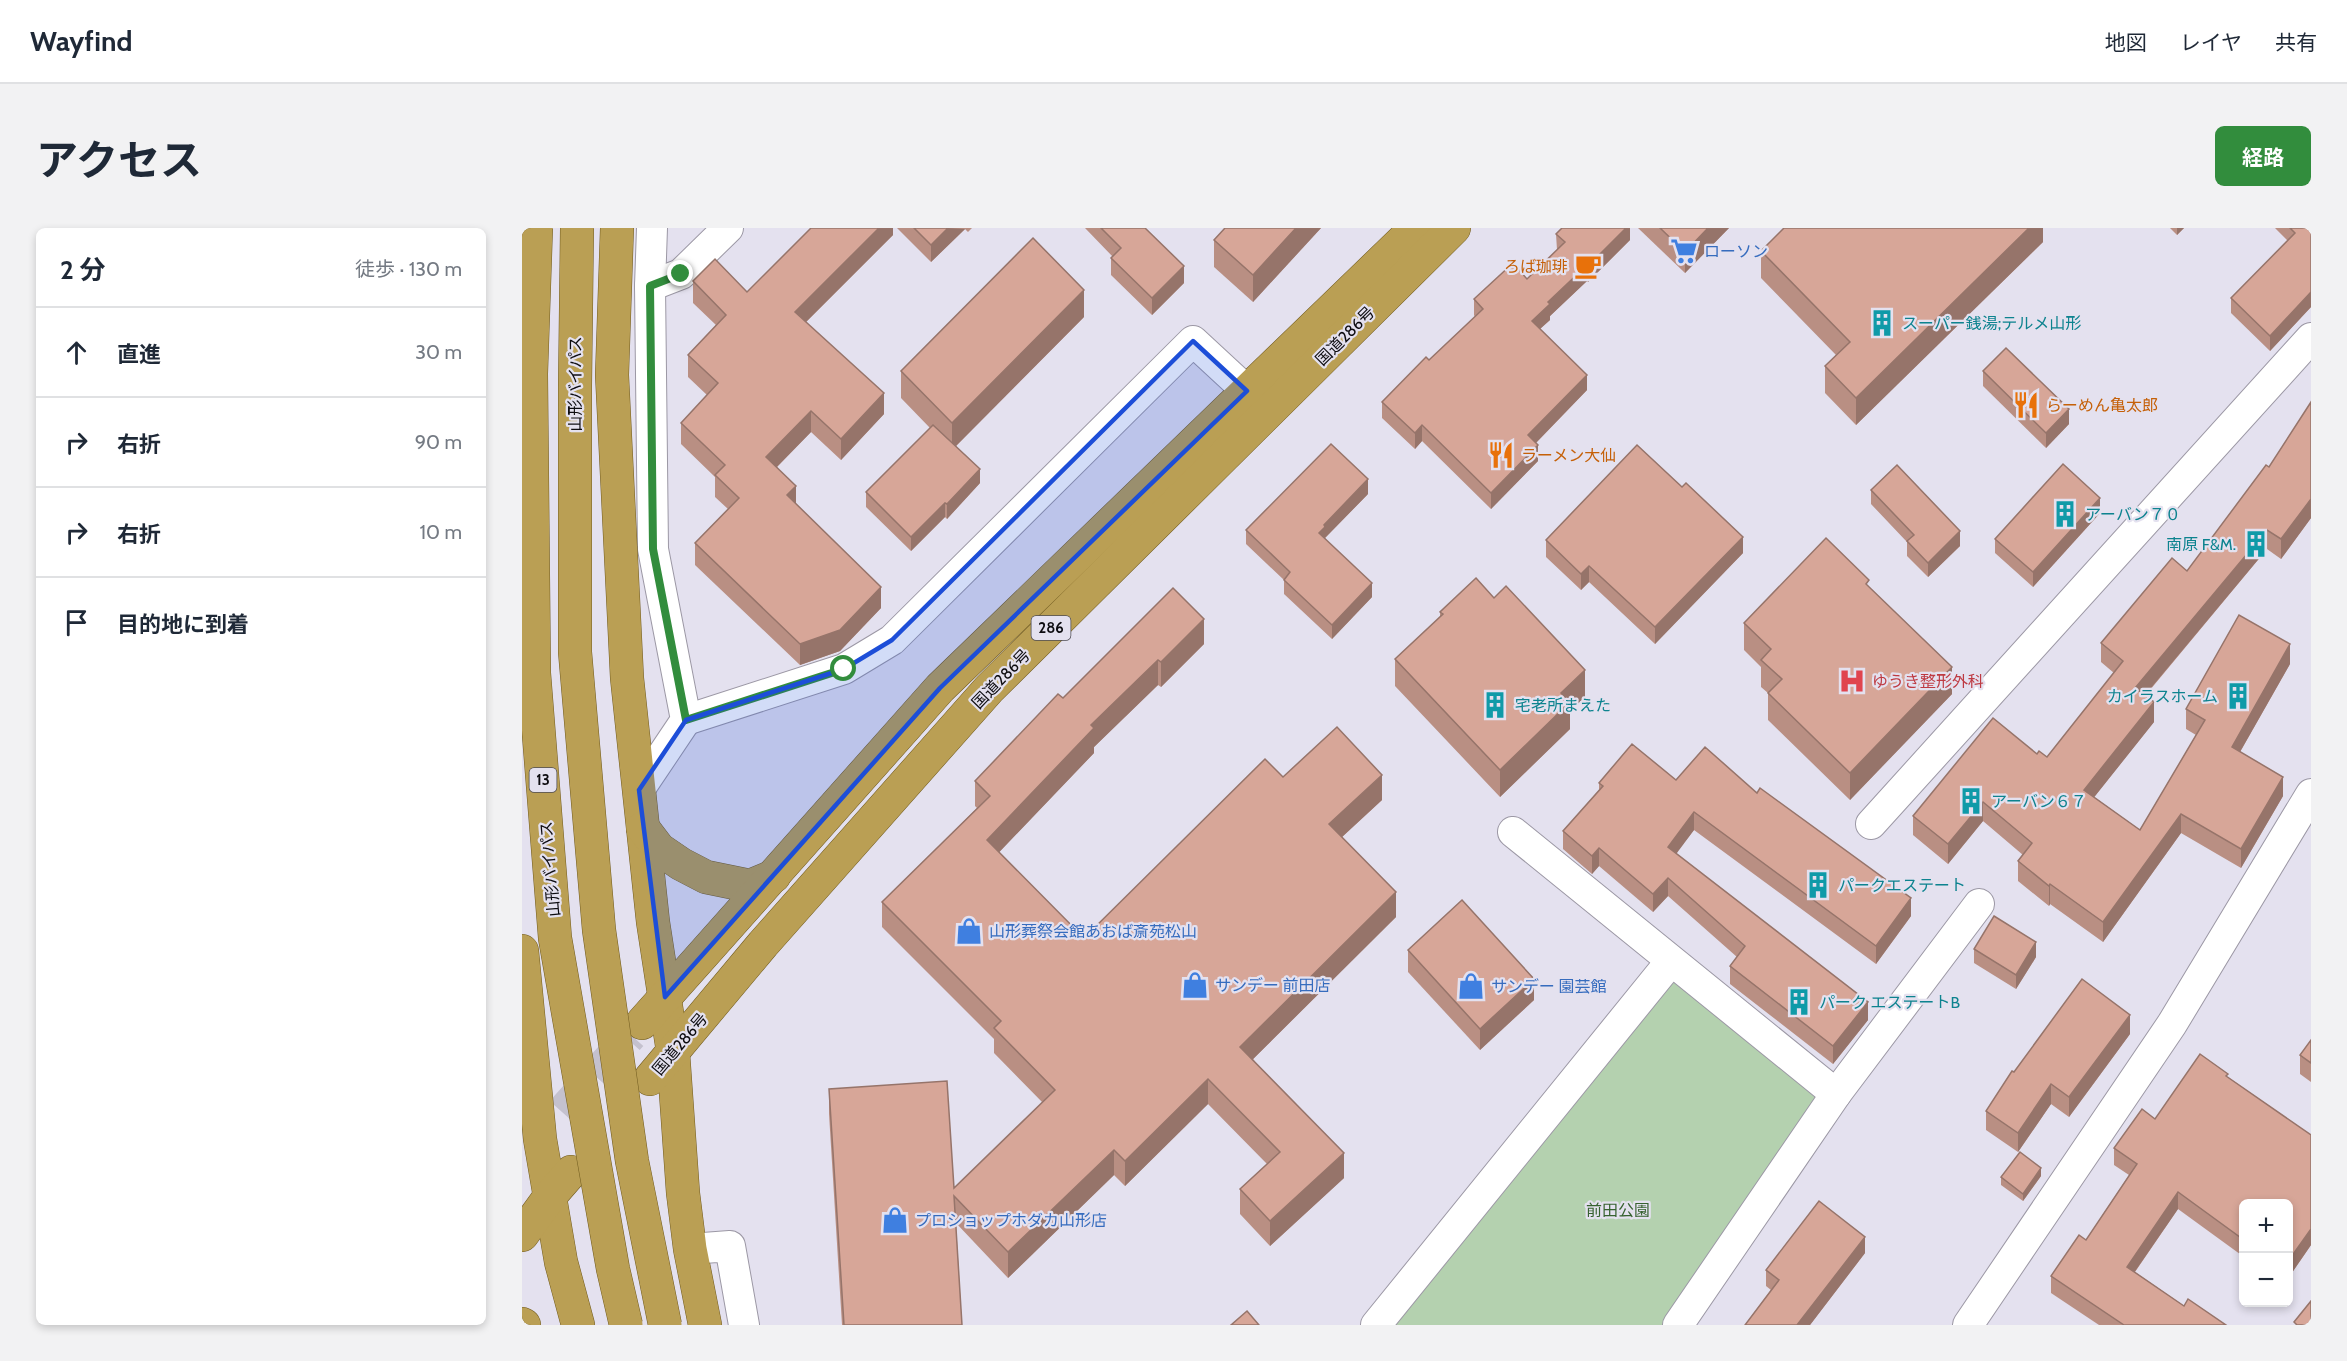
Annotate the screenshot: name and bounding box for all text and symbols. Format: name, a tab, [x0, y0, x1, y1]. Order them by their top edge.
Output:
text: Wayfind	[30, 24, 132, 58]
text: 地図	[2105, 30, 2147, 55]
text: レイヤ	[2180, 30, 2242, 55]
text: 共有	[2275, 30, 2317, 55]
button: 経路	[2215, 126, 2311, 186]
text: アクセス	[36, 134, 202, 186]
supermarket icon: ローソン	[1669, 236, 1699, 266]
place label: ローソン	[1704, 242, 1768, 261]
cafe icon: ろば珈琲	[1573, 251, 1603, 281]
text: 2 分	[60, 254, 106, 286]
text: 徒歩 · 130 m	[355, 257, 462, 281]
place label: ろば珈琲	[1504, 257, 1568, 276]
route end	[667, 260, 693, 286]
street label: 国道286号	[1312, 303, 1378, 369]
building icon: スーパー銭湯;テルメ山形	[1867, 308, 1897, 338]
place label: スーパー銭湯;テルメ山形	[1902, 314, 2081, 333]
icon: ahead	[60, 336, 93, 369]
street label: 山形バイパス	[566, 336, 585, 432]
text: 30 m	[415, 340, 462, 364]
text: 直進	[117, 341, 161, 368]
restaurant icon: らーめん亀太郎	[2011, 390, 2041, 420]
place label: らーめん亀太郎	[2046, 396, 2158, 415]
icon: right	[60, 426, 93, 459]
text: 90 m	[415, 430, 462, 454]
text: 右折	[117, 431, 161, 458]
restaurant icon: ラーメン大仙	[1486, 440, 1516, 470]
place label: ラーメン大仙	[1521, 446, 1616, 465]
building icon: アーバン７０	[2050, 499, 2080, 529]
place label: アーバン７０	[2085, 505, 2181, 524]
icon: right	[60, 516, 93, 549]
text: 10 m	[419, 520, 462, 544]
text: 右折	[117, 521, 161, 548]
building icon: 南原 F&M.	[2241, 529, 2271, 559]
place label: 南原 F&M.	[2166, 535, 2236, 554]
icon: arrive	[60, 606, 93, 639]
text: 目的地に到着	[117, 611, 249, 638]
road number: 286	[1032, 616, 1070, 640]
street label: 国道286号	[968, 645, 1034, 713]
route start	[830, 655, 856, 681]
hospital icon: ゆうき整形外科	[1837, 666, 1867, 696]
place label: ゆうき整形外科	[1872, 672, 1984, 691]
building icon: カイラスホーム	[2223, 681, 2253, 711]
place label: カイラスホーム	[2107, 687, 2218, 706]
building icon: 宅老所まえた	[1480, 690, 1510, 720]
place label: 宅老所まえた	[1515, 696, 1611, 715]
road number: 13	[530, 768, 556, 792]
building icon: アーバン６７	[1956, 786, 1986, 816]
place label: アーバン６７	[1991, 792, 2087, 811]
street label: 山形バイパス	[536, 821, 564, 917]
building icon: パークエステート	[1803, 870, 1833, 900]
place label: パークエステート	[1838, 876, 1966, 895]
shop icon: 山形葬祭会館あおば斎苑松山	[954, 916, 984, 946]
place label: 山形葬祭会館あおば斎苑松山	[989, 922, 1197, 941]
shop icon: サンデー 前田店	[1180, 970, 1210, 1000]
shop icon: サンデー 園芸館	[1456, 971, 1486, 1001]
place label: サンデー 前田店	[1215, 976, 1331, 995]
place label: サンデー 園芸館	[1491, 977, 1607, 996]
building icon: パーク エステートB	[1784, 987, 1814, 1017]
place label: パーク エステートB	[1819, 993, 1961, 1012]
street label: 国道286号	[649, 1009, 711, 1079]
map controls	[2239, 1199, 2293, 1307]
button: +	[2239, 1199, 2293, 1253]
park label: 前田公園	[1586, 1201, 1650, 1220]
shop icon: プロショップホダカ山形店	[880, 1205, 910, 1235]
place label: プロショップホダカ山形店	[915, 1211, 1107, 1230]
button: −	[2239, 1253, 2293, 1307]

